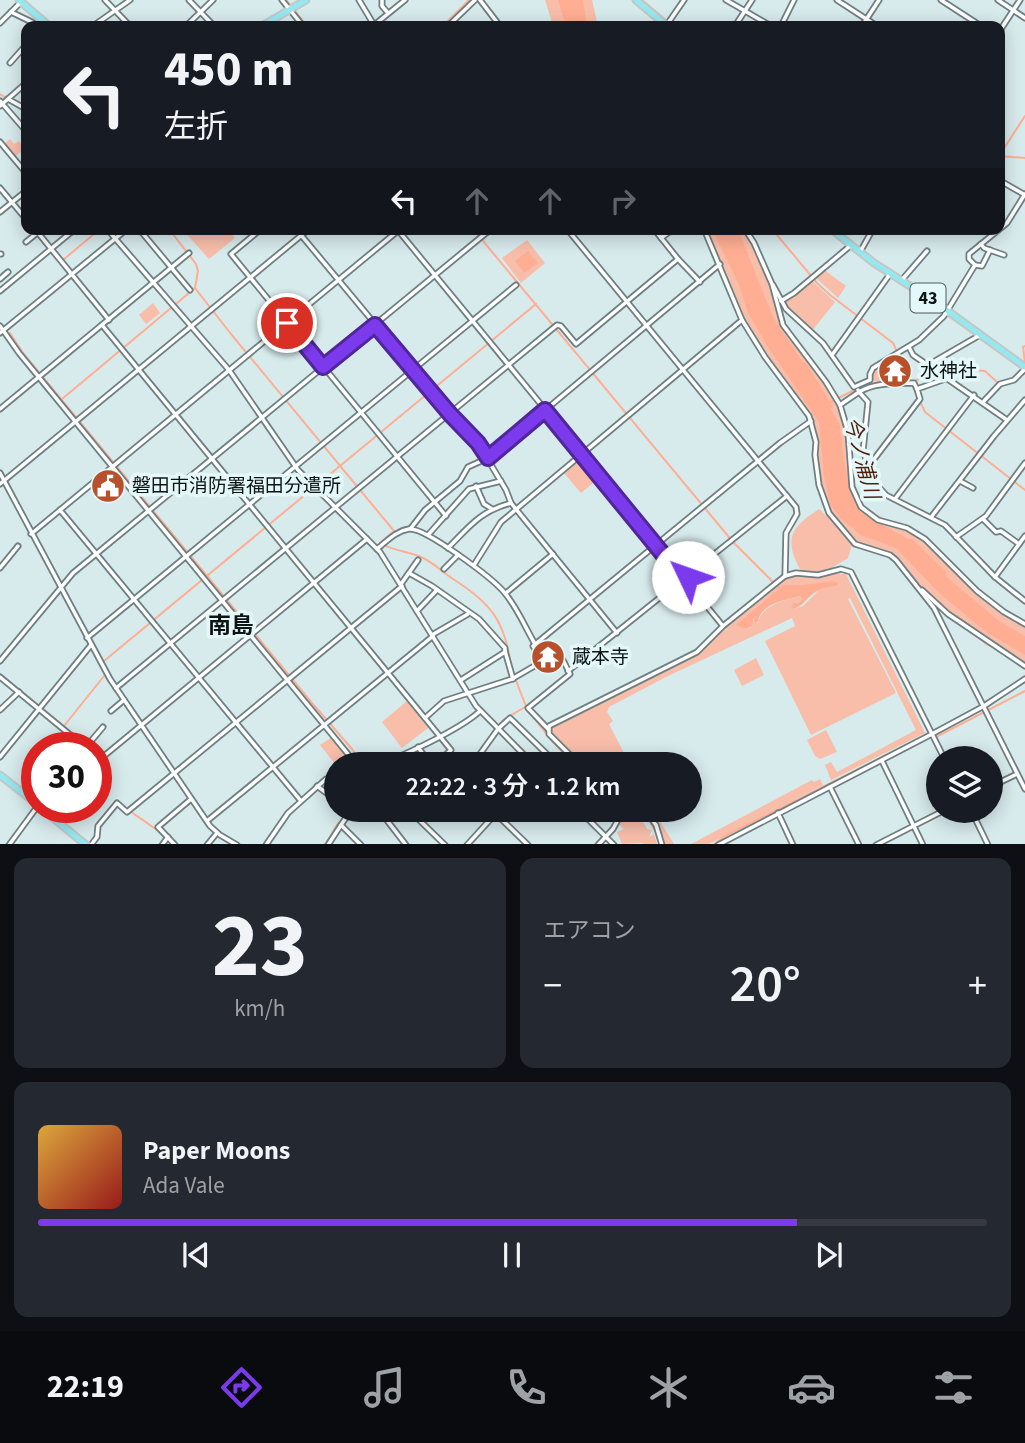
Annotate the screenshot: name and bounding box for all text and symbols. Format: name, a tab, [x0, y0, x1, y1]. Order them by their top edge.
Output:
text: 450 m	[164, 35, 293, 105]
icon: left	[49, 49, 140, 140]
text: 左折	[164, 104, 228, 150]
icon: left	[385, 182, 423, 220]
icon: ahead	[458, 182, 496, 220]
icon: ahead	[531, 182, 569, 220]
icon: right	[604, 182, 642, 220]
road number: 43	[911, 284, 946, 312]
pin	[257, 293, 317, 353]
icon: arrive	[268, 304, 306, 342]
temple icon: 水神社	[876, 352, 914, 390]
place label: 水神社	[920, 358, 977, 385]
water label: 今ノ浦川	[837, 414, 888, 504]
public building icon: 磐田市消防署福田分遣所	[89, 467, 127, 505]
place label: 磐田市消防署福田分遣所	[132, 473, 341, 500]
position arrow	[651, 540, 725, 614]
district label: 南島	[208, 609, 254, 642]
temple icon: 蔵本寺	[529, 638, 567, 676]
place label: 蔵本寺	[572, 644, 629, 671]
speed limit sign: 30	[21, 732, 112, 823]
map controls	[926, 746, 1003, 823]
button: layers	[926, 746, 1003, 823]
text: 22:22 · 3 分 · 1.2 km	[406, 768, 620, 805]
text: 23	[212, 882, 308, 1011]
text: エアコン	[544, 914, 636, 947]
text: 20°	[730, 948, 801, 1022]
text: −	[544, 959, 562, 1013]
text: +	[968, 959, 987, 1013]
text: km/h	[234, 992, 285, 1025]
text: Paper Moons	[143, 1132, 290, 1169]
text: Ada Vale	[143, 1169, 225, 1202]
icon: previous	[177, 1236, 215, 1274]
icon: pause	[493, 1236, 531, 1274]
icon: next	[810, 1236, 848, 1274]
icon: directions	[217, 1363, 266, 1412]
icon: music	[360, 1363, 409, 1412]
icon: phone	[502, 1363, 551, 1412]
icon: climate	[644, 1363, 693, 1412]
icon: car	[787, 1363, 836, 1412]
icon: filters	[929, 1363, 978, 1412]
text: 22:19	[47, 1364, 124, 1410]

